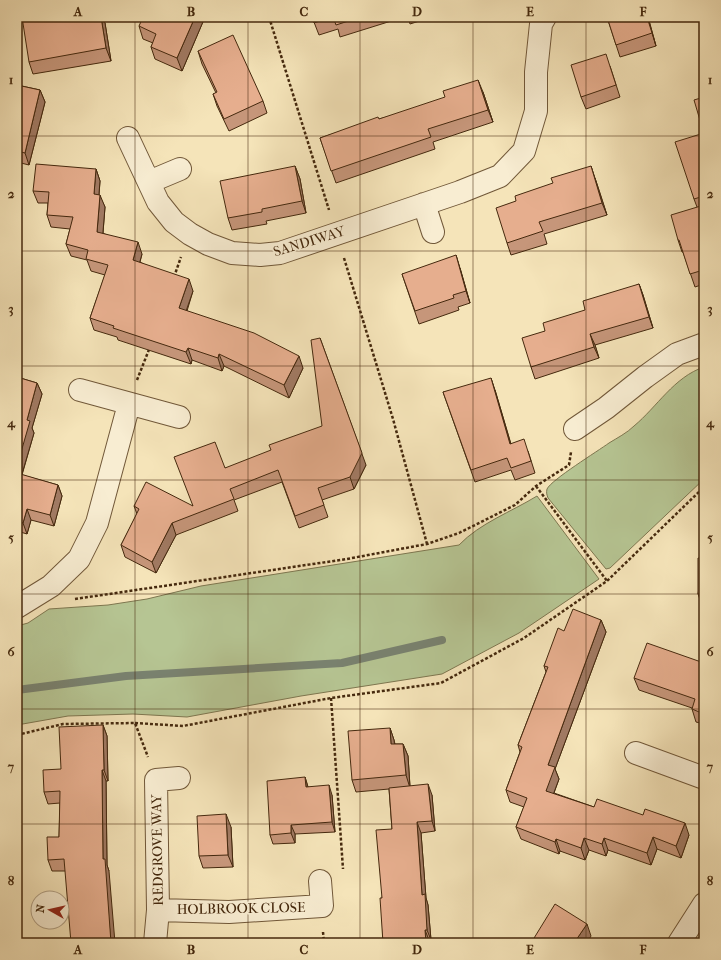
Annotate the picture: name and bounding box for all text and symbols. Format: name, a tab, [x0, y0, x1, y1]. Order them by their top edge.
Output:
text: A	[73, 4, 83, 19]
text: B	[187, 4, 196, 19]
text: C	[300, 4, 309, 19]
text: D	[412, 4, 422, 19]
text: E	[526, 4, 534, 19]
text: F	[639, 4, 647, 19]
text: 1	[9, 72, 14, 87]
text: 1	[708, 72, 713, 87]
text: 2	[8, 186, 15, 201]
text: 2	[707, 186, 714, 201]
street label: SANDIWAY	[271, 222, 347, 260]
text: 3	[8, 301, 14, 317]
text: 3	[707, 301, 713, 317]
text: 4	[6, 415, 16, 431]
text: 4	[705, 415, 715, 431]
text: 5	[8, 530, 14, 545]
text: 5	[707, 530, 713, 545]
text: 6	[7, 644, 15, 659]
text: 6	[706, 644, 714, 659]
text: 7	[7, 759, 15, 774]
text: 7	[706, 759, 714, 774]
street label: REDGROVE WAY	[148, 794, 167, 906]
text: 8	[8, 873, 15, 888]
text: 8	[707, 873, 714, 888]
north arrow	[30, 890, 70, 930]
street label: HOLBROOK CLOSE	[176, 899, 306, 918]
text: N	[34, 903, 48, 914]
text: A	[73, 942, 83, 957]
text: B	[187, 942, 196, 957]
text: C	[300, 942, 309, 957]
text: D	[412, 942, 422, 957]
text: E	[526, 942, 534, 957]
text: F	[639, 942, 647, 957]

